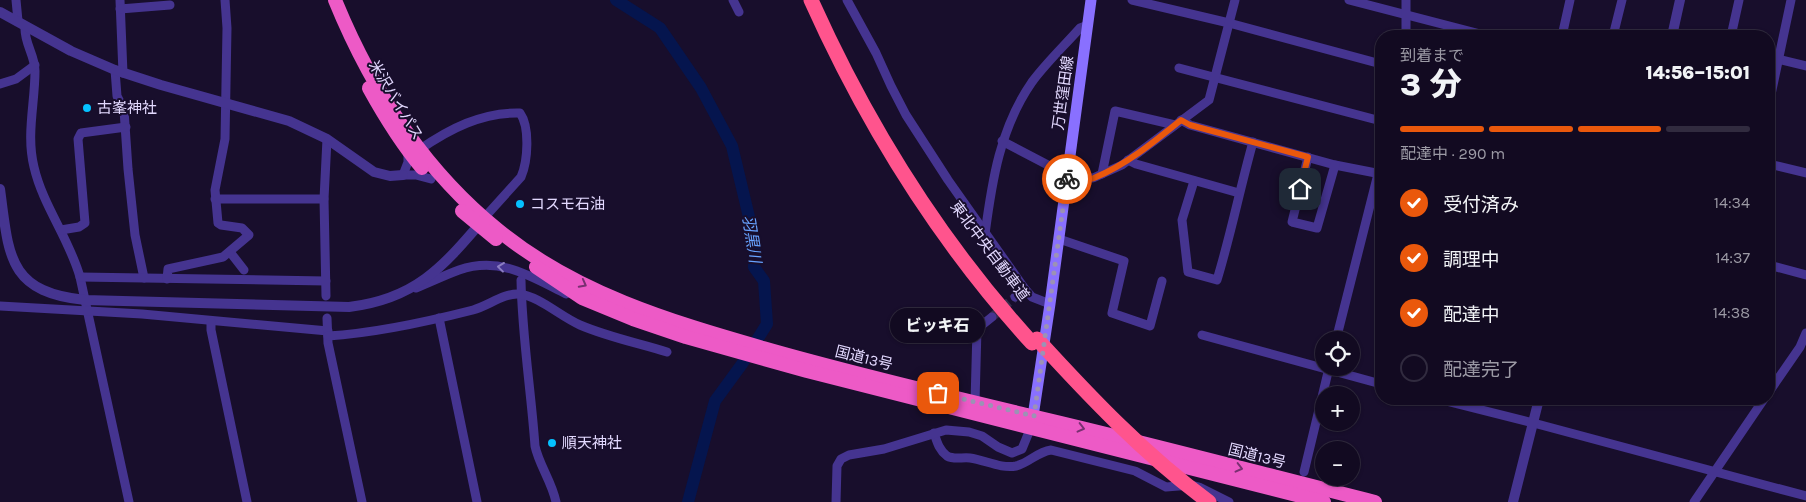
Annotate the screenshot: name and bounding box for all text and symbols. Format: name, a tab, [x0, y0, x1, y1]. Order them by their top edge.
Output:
text: 到着まで	[1400, 46, 1464, 65]
street label: 万世窪田線	[1049, 55, 1077, 131]
street label: 米沢バイパス	[365, 57, 427, 143]
text: 14:56–15:01	[1645, 62, 1750, 84]
text: 3 分	[1400, 66, 1462, 103]
place label: 古峯神社	[97, 99, 157, 117]
marker: 古峯神社	[81, 102, 93, 114]
text: 配達中 · 290 m	[1400, 144, 1505, 163]
courier	[1042, 154, 1092, 204]
icon: bike	[1053, 165, 1081, 193]
pin	[1279, 168, 1321, 210]
icon: home	[1286, 175, 1314, 203]
icon: check	[1400, 189, 1428, 217]
text: 14:34	[1714, 193, 1750, 212]
text: 受付済み	[1443, 194, 1519, 216]
place label: コスモ石油	[530, 195, 605, 213]
marker: コスモ石油	[514, 198, 526, 210]
street label: 東北中央自動車道	[947, 198, 1033, 304]
water label: 羽黒川	[739, 214, 765, 266]
icon: check	[1400, 244, 1428, 272]
text: 14:37	[1715, 248, 1750, 267]
text: 調理中	[1443, 249, 1500, 271]
one-way arrow	[496, 262, 504, 273]
one-way arrow	[578, 278, 587, 288]
icon: check	[1400, 299, 1428, 327]
text: 14:38	[1713, 303, 1750, 322]
text: 配達中	[1443, 304, 1500, 326]
callout: ビッキ石	[890, 308, 986, 343]
text: ビッキ石	[905, 316, 970, 335]
map controls	[1315, 331, 1360, 486]
button: locate	[1315, 331, 1360, 376]
street label: 国道13号	[833, 342, 895, 374]
text: 配達完了	[1443, 359, 1519, 381]
pin	[917, 372, 959, 414]
icon: bag	[924, 379, 952, 407]
button: +	[1315, 386, 1360, 431]
one-way arrow	[1076, 422, 1085, 433]
place label: 順天神社	[562, 434, 622, 452]
marker: 順天神社	[546, 437, 558, 449]
street label: 国道13号	[1226, 440, 1288, 472]
button: −	[1315, 441, 1360, 486]
one-way arrow	[1234, 462, 1243, 473]

